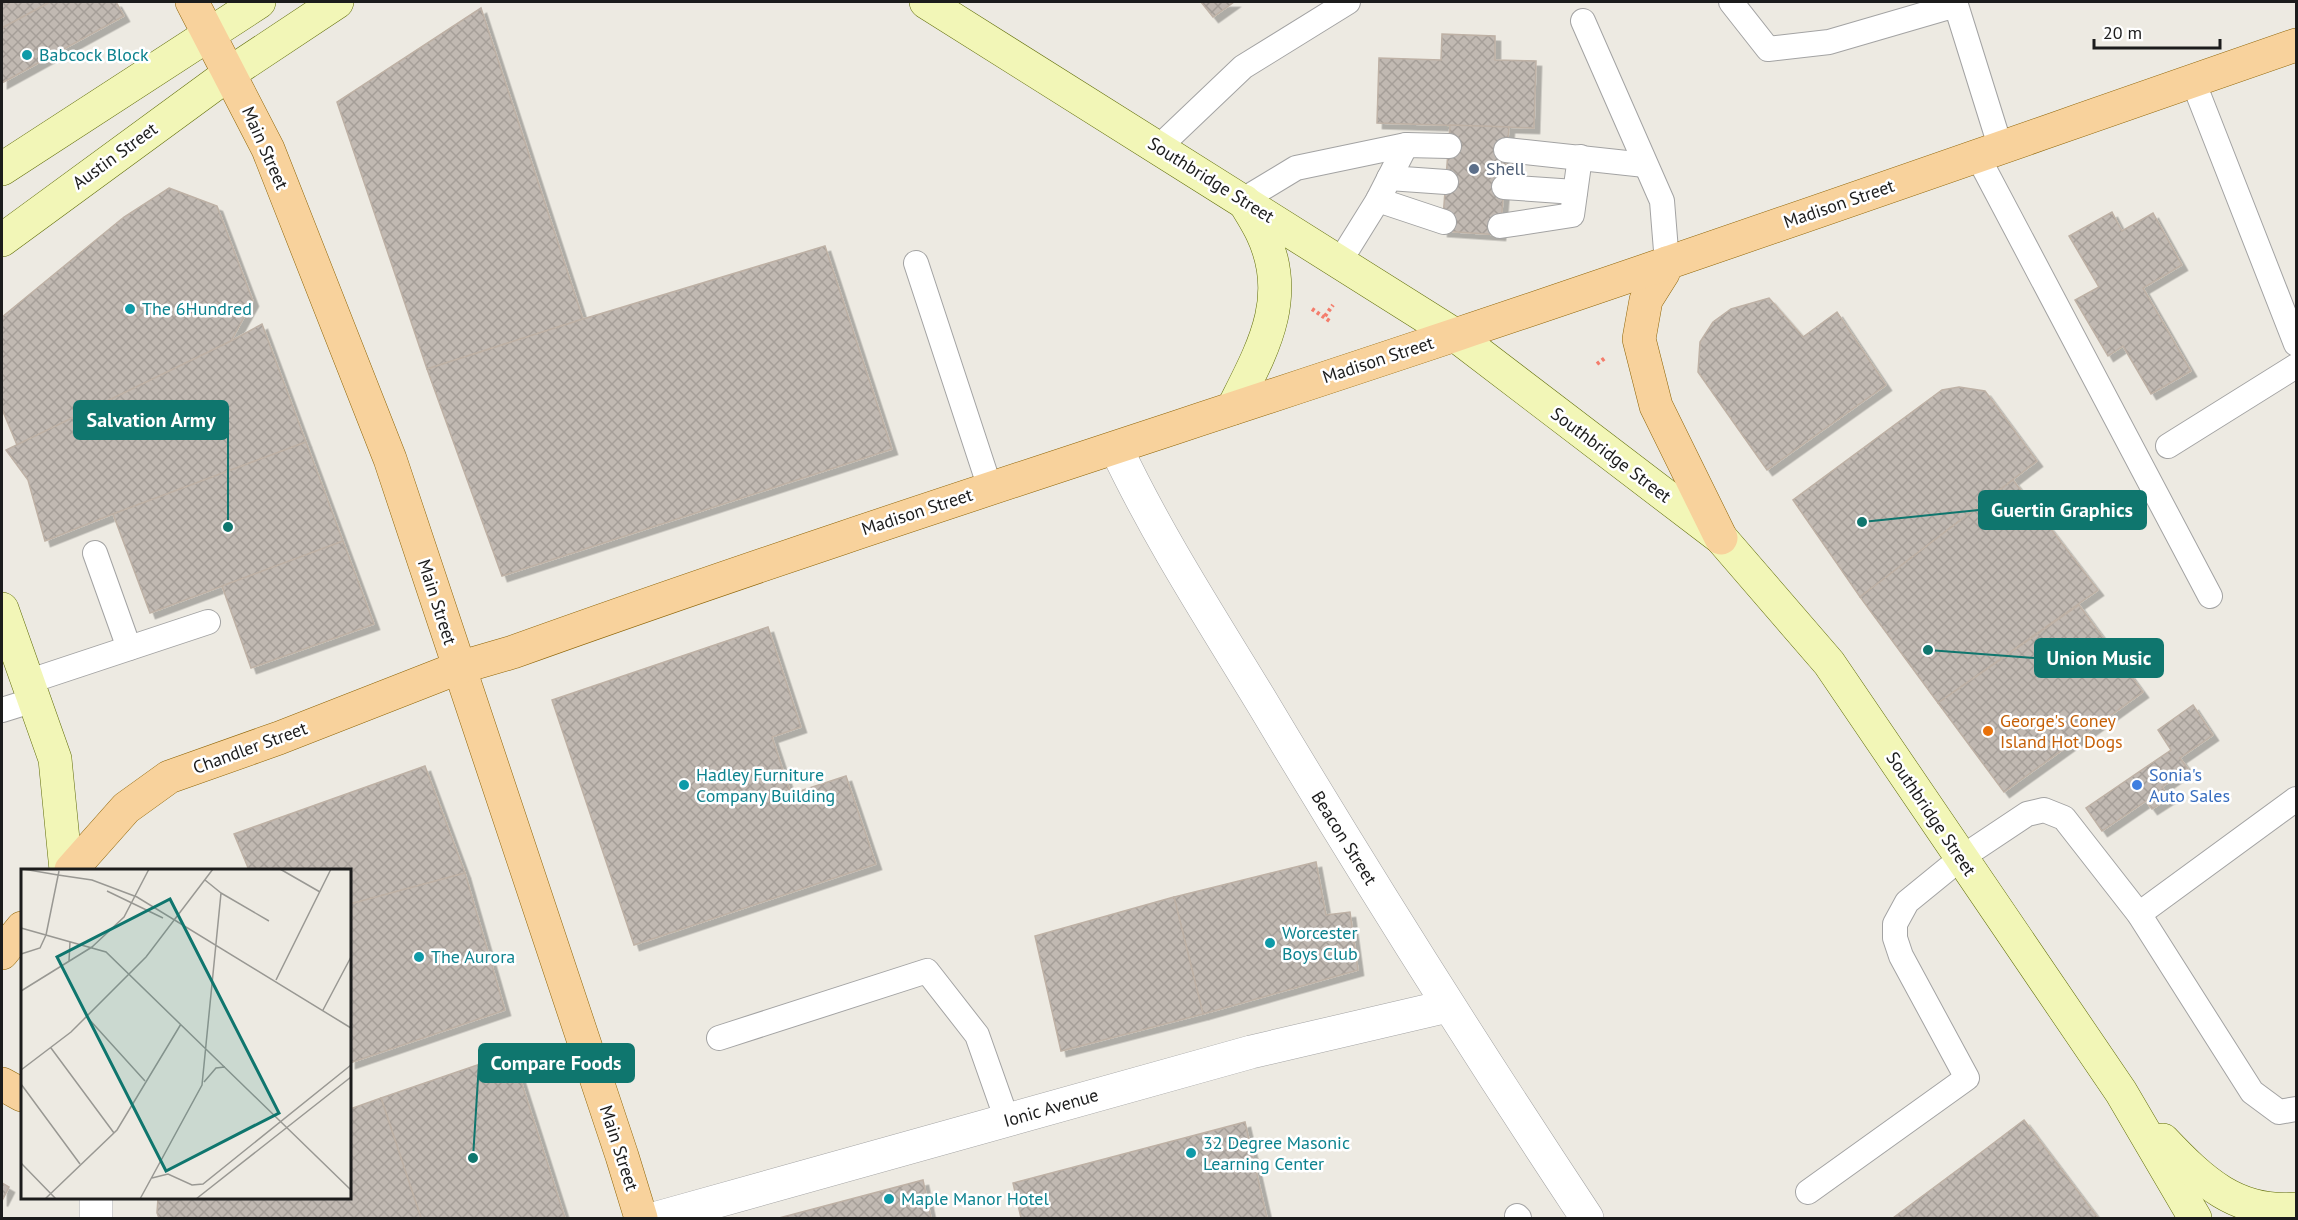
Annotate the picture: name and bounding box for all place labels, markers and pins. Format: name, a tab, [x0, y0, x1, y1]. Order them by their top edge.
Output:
place label: Babcock Block	[39, 43, 149, 66]
marker: Babcock Block	[20, 48, 34, 62]
place label: Shell	[1486, 157, 1526, 180]
marker: Shell	[1467, 162, 1481, 176]
place label: The 6Hundred	[142, 297, 252, 320]
marker: The 6Hundred	[123, 302, 137, 316]
callout: Salvation Army	[74, 401, 228, 439]
callout: Guertin Graphics	[1979, 491, 2146, 529]
callout: Union Music	[2035, 639, 2163, 677]
place label: George's Coney Island Hot Dogs	[2000, 709, 2123, 753]
marker: George's Coney Island Hot Dogs	[1981, 724, 1995, 738]
place label: Hadley Furniture Company Building	[696, 763, 835, 807]
place label: Sonia's Auto Sales	[2149, 763, 2230, 807]
marker: Hadley Furniture Company Building	[677, 778, 691, 792]
marker: Sonia's Auto Sales	[2130, 778, 2144, 792]
place label: Worcester Boys Club	[1282, 921, 1358, 965]
marker: Worcester Boys Club	[1263, 936, 1277, 950]
place label: The Aurora	[431, 945, 515, 968]
marker: The Aurora	[412, 950, 426, 964]
callout: Compare Foods	[479, 1044, 634, 1082]
place label: 32 Degree Masonic Learning Center	[1203, 1131, 1350, 1175]
marker: 32 Degree Masonic Learning Center	[1184, 1146, 1198, 1160]
place label: Maple Manor Hotel	[901, 1187, 1049, 1210]
marker: Maple Manor Hotel	[882, 1192, 896, 1206]

